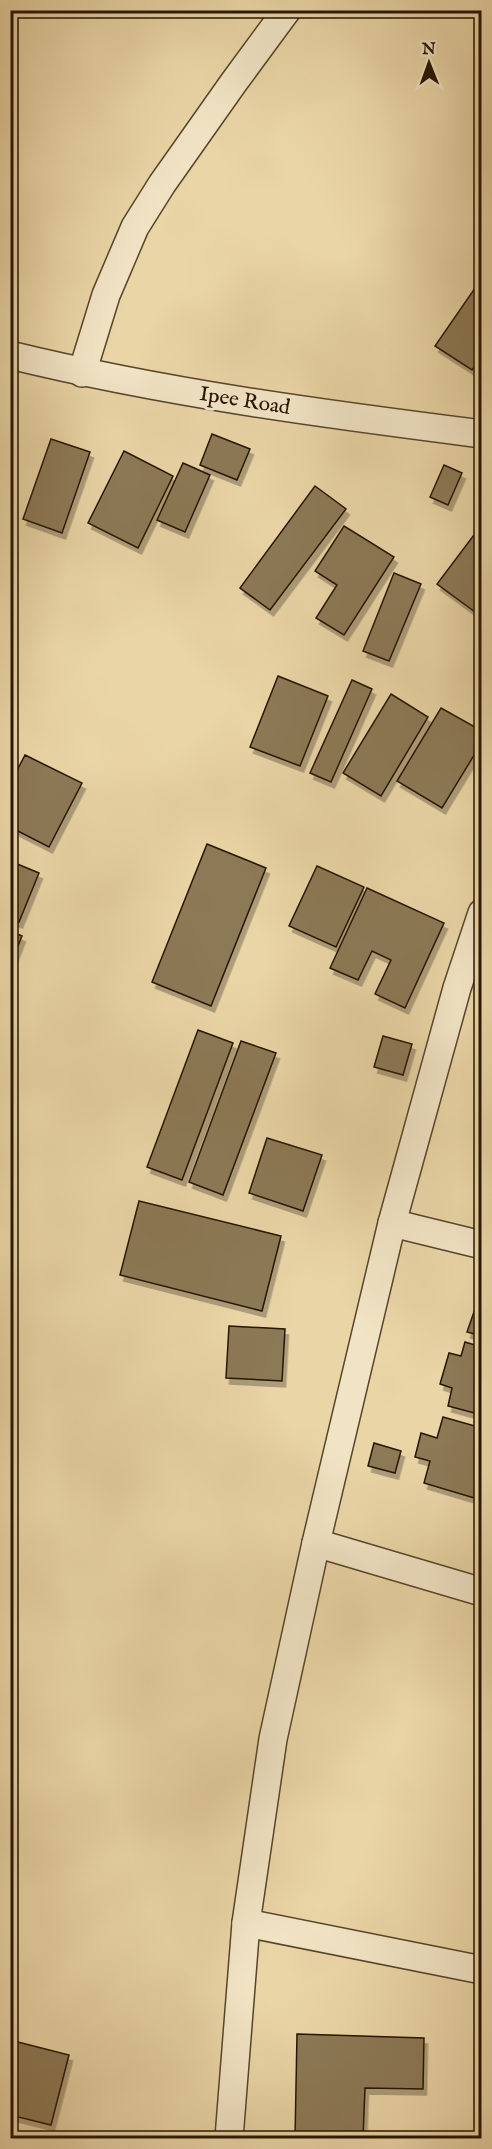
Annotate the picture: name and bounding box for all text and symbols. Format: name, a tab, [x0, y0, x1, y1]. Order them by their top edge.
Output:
north arrow	[399, 33, 459, 93]
text: N	[421, 40, 436, 60]
street label: Ipee Road	[197, 381, 293, 422]

